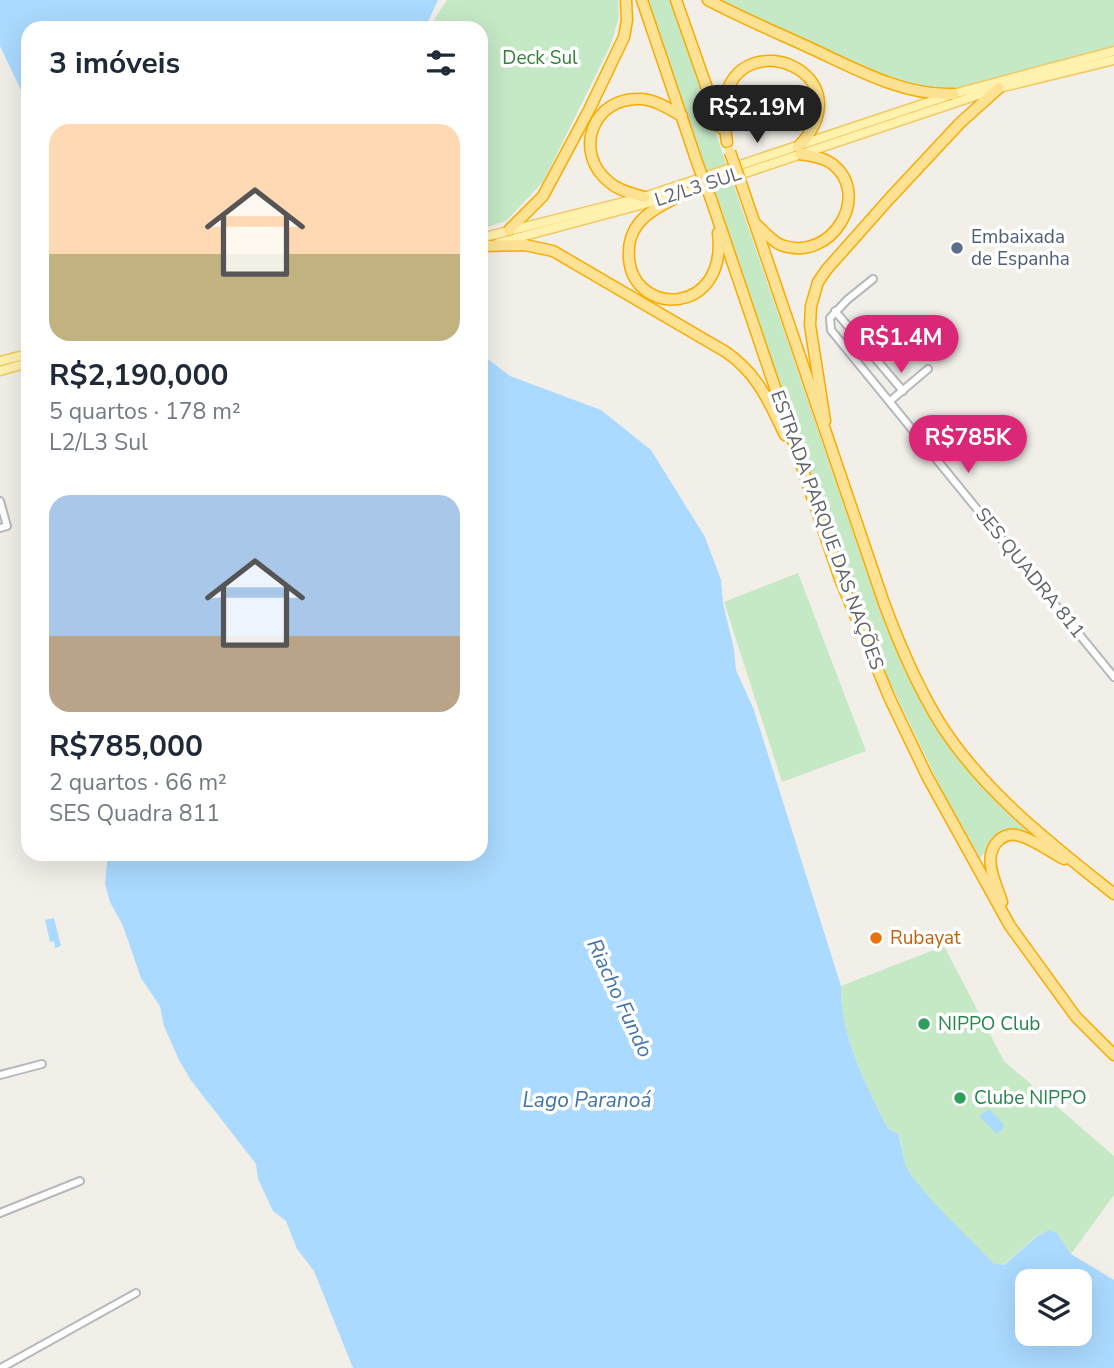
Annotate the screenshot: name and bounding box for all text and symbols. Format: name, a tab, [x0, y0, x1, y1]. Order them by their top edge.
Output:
text: 3 imóveis	[49, 43, 180, 84]
icon: filters	[422, 44, 460, 82]
park label: Deck Sul	[502, 45, 578, 71]
pin: R$2.19M	[692, 86, 822, 145]
text: R$2.19M	[709, 92, 805, 123]
street label: L2/L3 SUL	[651, 161, 745, 213]
icon: home	[192, 169, 318, 295]
place label: Embaixada de Espanha	[971, 224, 1070, 272]
marker: Embaixada de Espanha	[949, 240, 965, 256]
pin: R$1.4M	[844, 316, 958, 375]
text: R$1.4M	[860, 322, 942, 353]
text: R$2,190,000	[49, 355, 228, 396]
street label: ESTRADA PARQUE DAS NAÇÕES	[764, 387, 890, 673]
text: 5 quartos · 178 m²	[49, 396, 241, 427]
pin: R$785K	[911, 416, 1025, 475]
text: R$785K	[925, 422, 1011, 453]
text: L2/L3 Sul	[49, 427, 148, 458]
street label: SES QUADRA 811	[969, 502, 1091, 644]
icon: home	[192, 540, 318, 666]
text: R$785,000	[49, 726, 203, 767]
text: 2 quartos · 66 m²	[49, 767, 227, 798]
text: SES Quadra 811	[49, 798, 220, 829]
place label: Rubayat	[890, 925, 961, 951]
marker: Rubayat	[868, 930, 884, 946]
water label: Riacho Fundo	[580, 934, 660, 1062]
place label: NIPPO Club	[938, 1011, 1040, 1037]
marker: NIPPO Club	[916, 1016, 932, 1032]
place label: Clube NIPPO	[974, 1085, 1087, 1111]
water label: Lago Paranoá	[522, 1086, 652, 1114]
marker: Clube NIPPO	[952, 1090, 968, 1106]
map controls	[1015, 1269, 1092, 1346]
button: layers	[1015, 1269, 1092, 1346]

